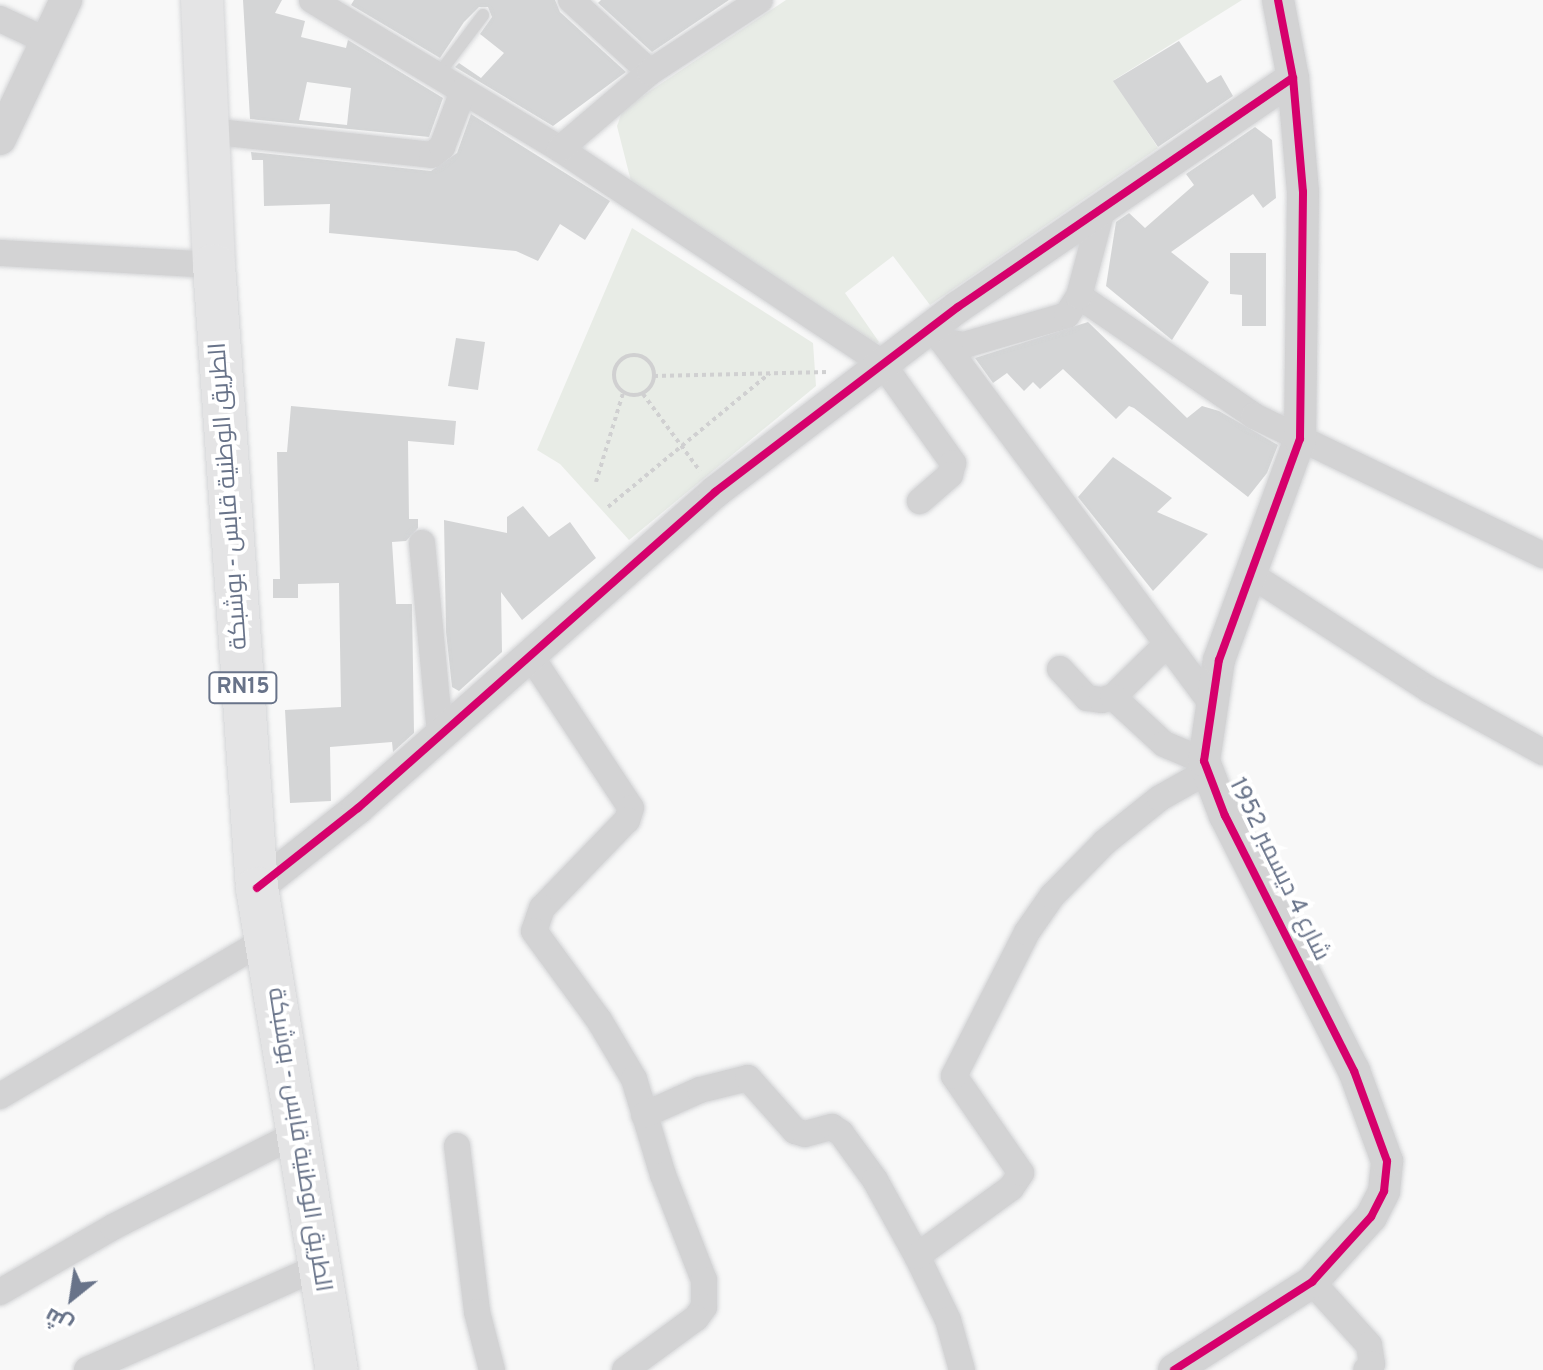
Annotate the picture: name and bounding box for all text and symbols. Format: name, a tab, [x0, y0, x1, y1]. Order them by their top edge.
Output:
street label: الطريق الوطنية قابس - بوشبكة	[205, 341, 255, 651]
road number: RN15	[207, 670, 279, 706]
street label: شارع 4 ديسمبر 1952	[1221, 774, 1335, 966]
street label: الطريق الوطنية قابس - بوشبكة	[260, 986, 336, 1294]
north arrow	[32, 1258, 112, 1338]
text: ش	[41, 1300, 79, 1338]

